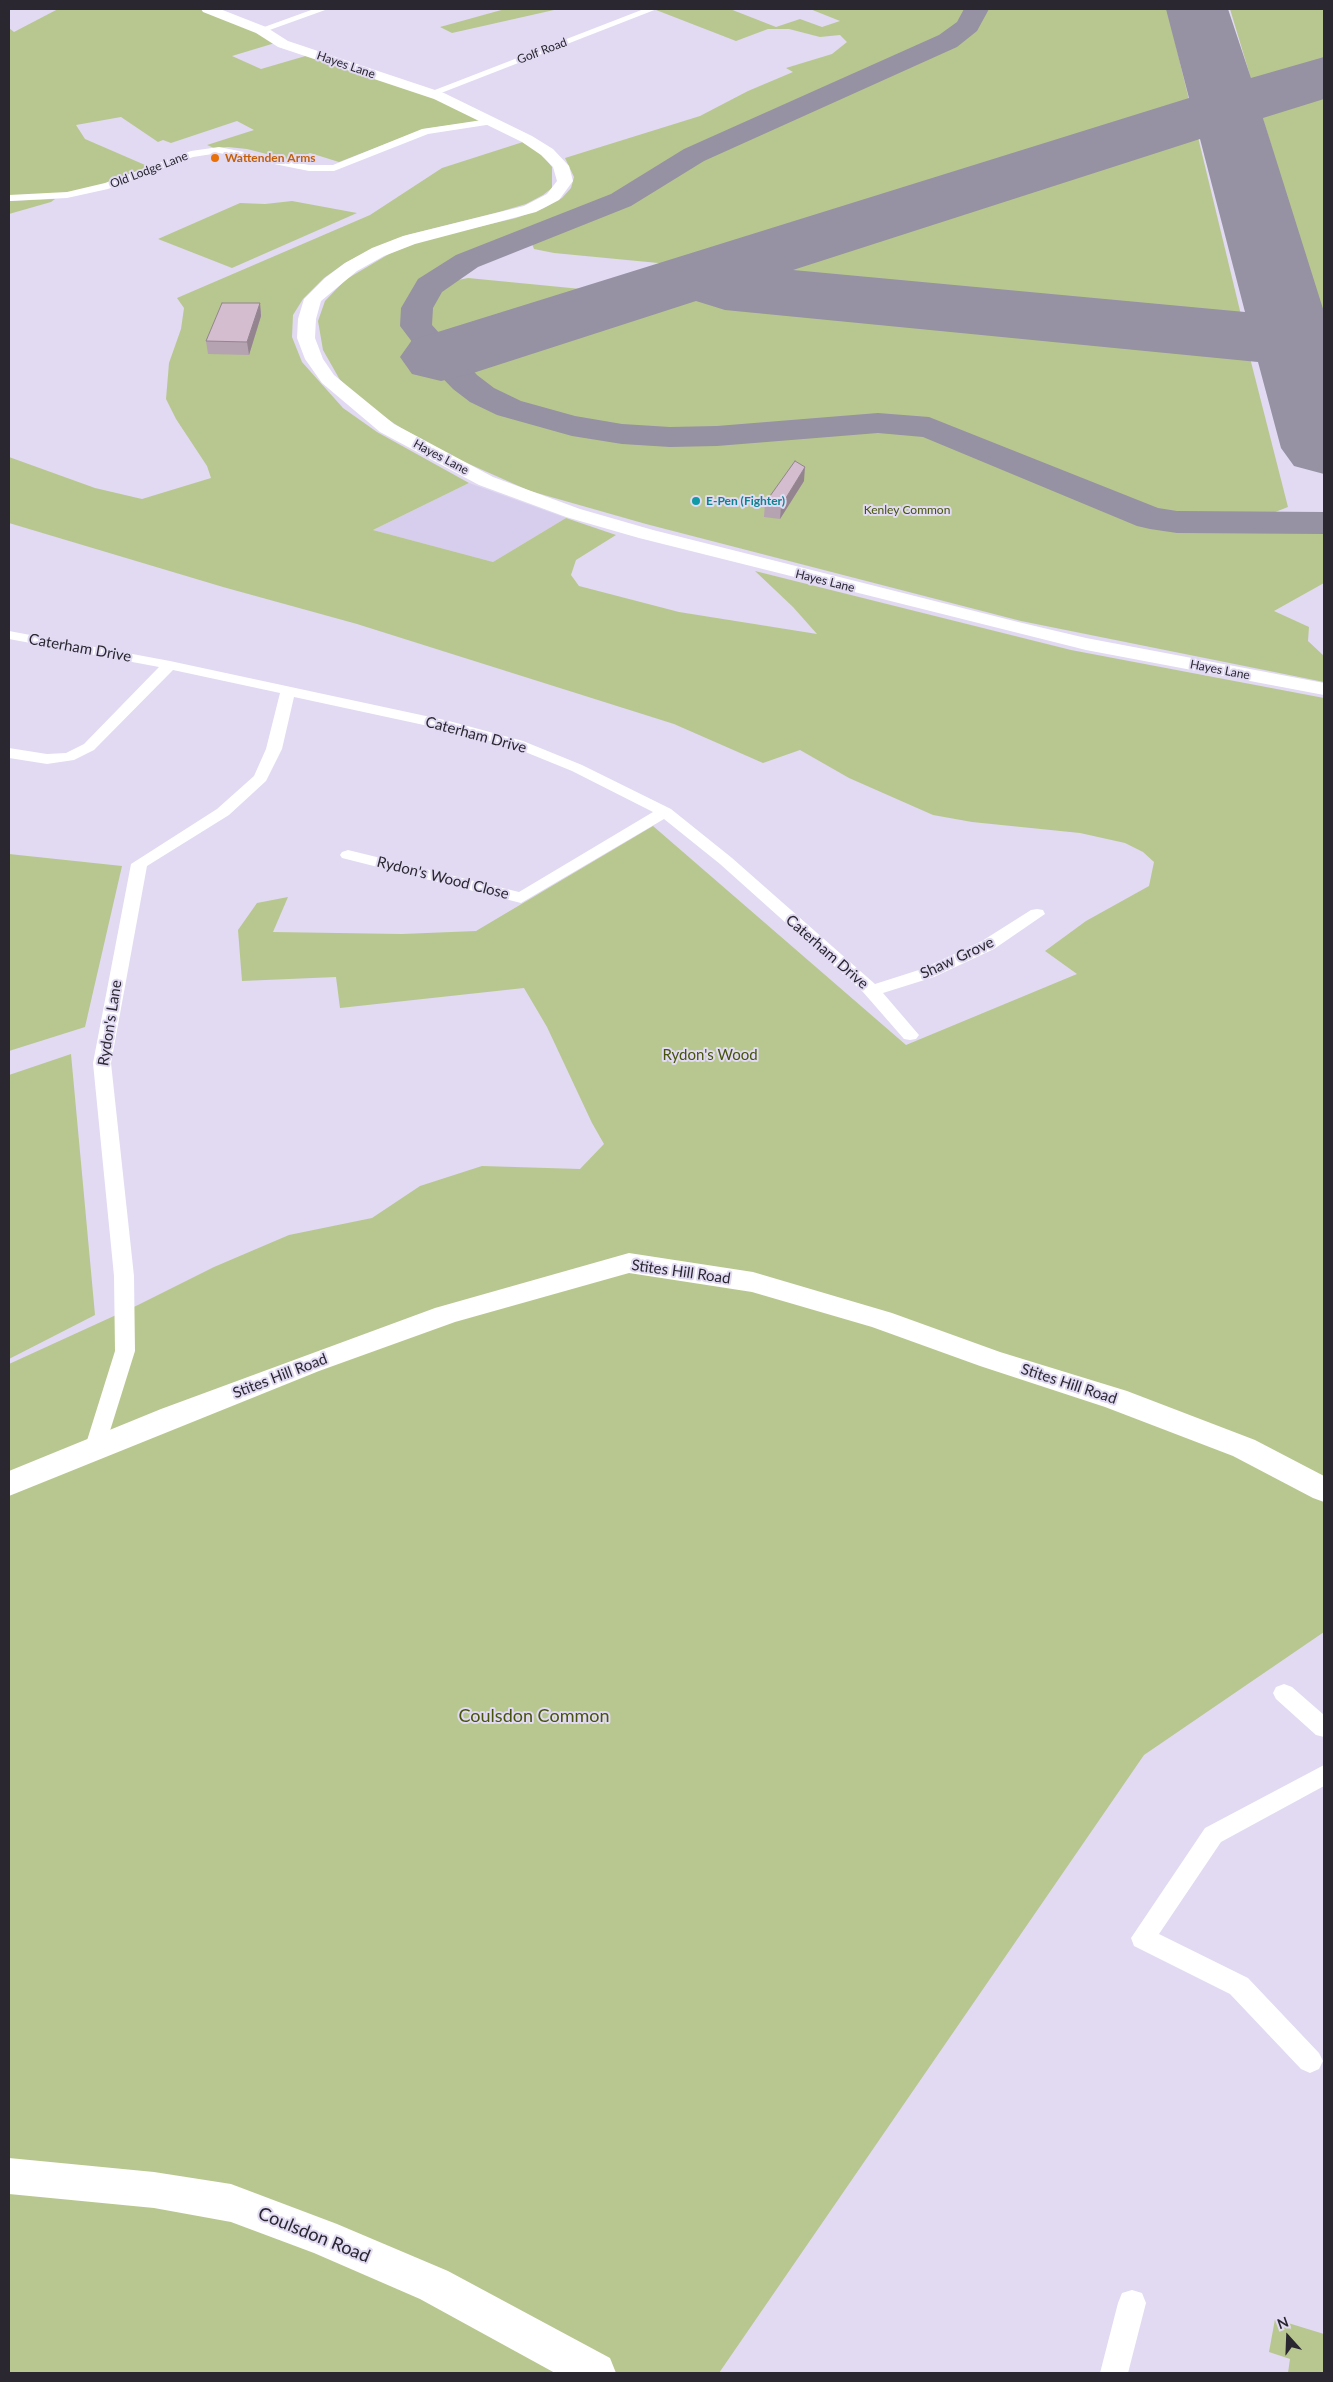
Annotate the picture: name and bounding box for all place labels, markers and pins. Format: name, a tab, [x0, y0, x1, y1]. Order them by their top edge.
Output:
place label: Wattenden Arms	[225, 151, 315, 165]
marker: Wattenden Arms	[209, 152, 221, 164]
place label: E-Pen (Fighter)	[706, 494, 785, 508]
marker: E-Pen (Fighter)	[690, 495, 702, 507]

